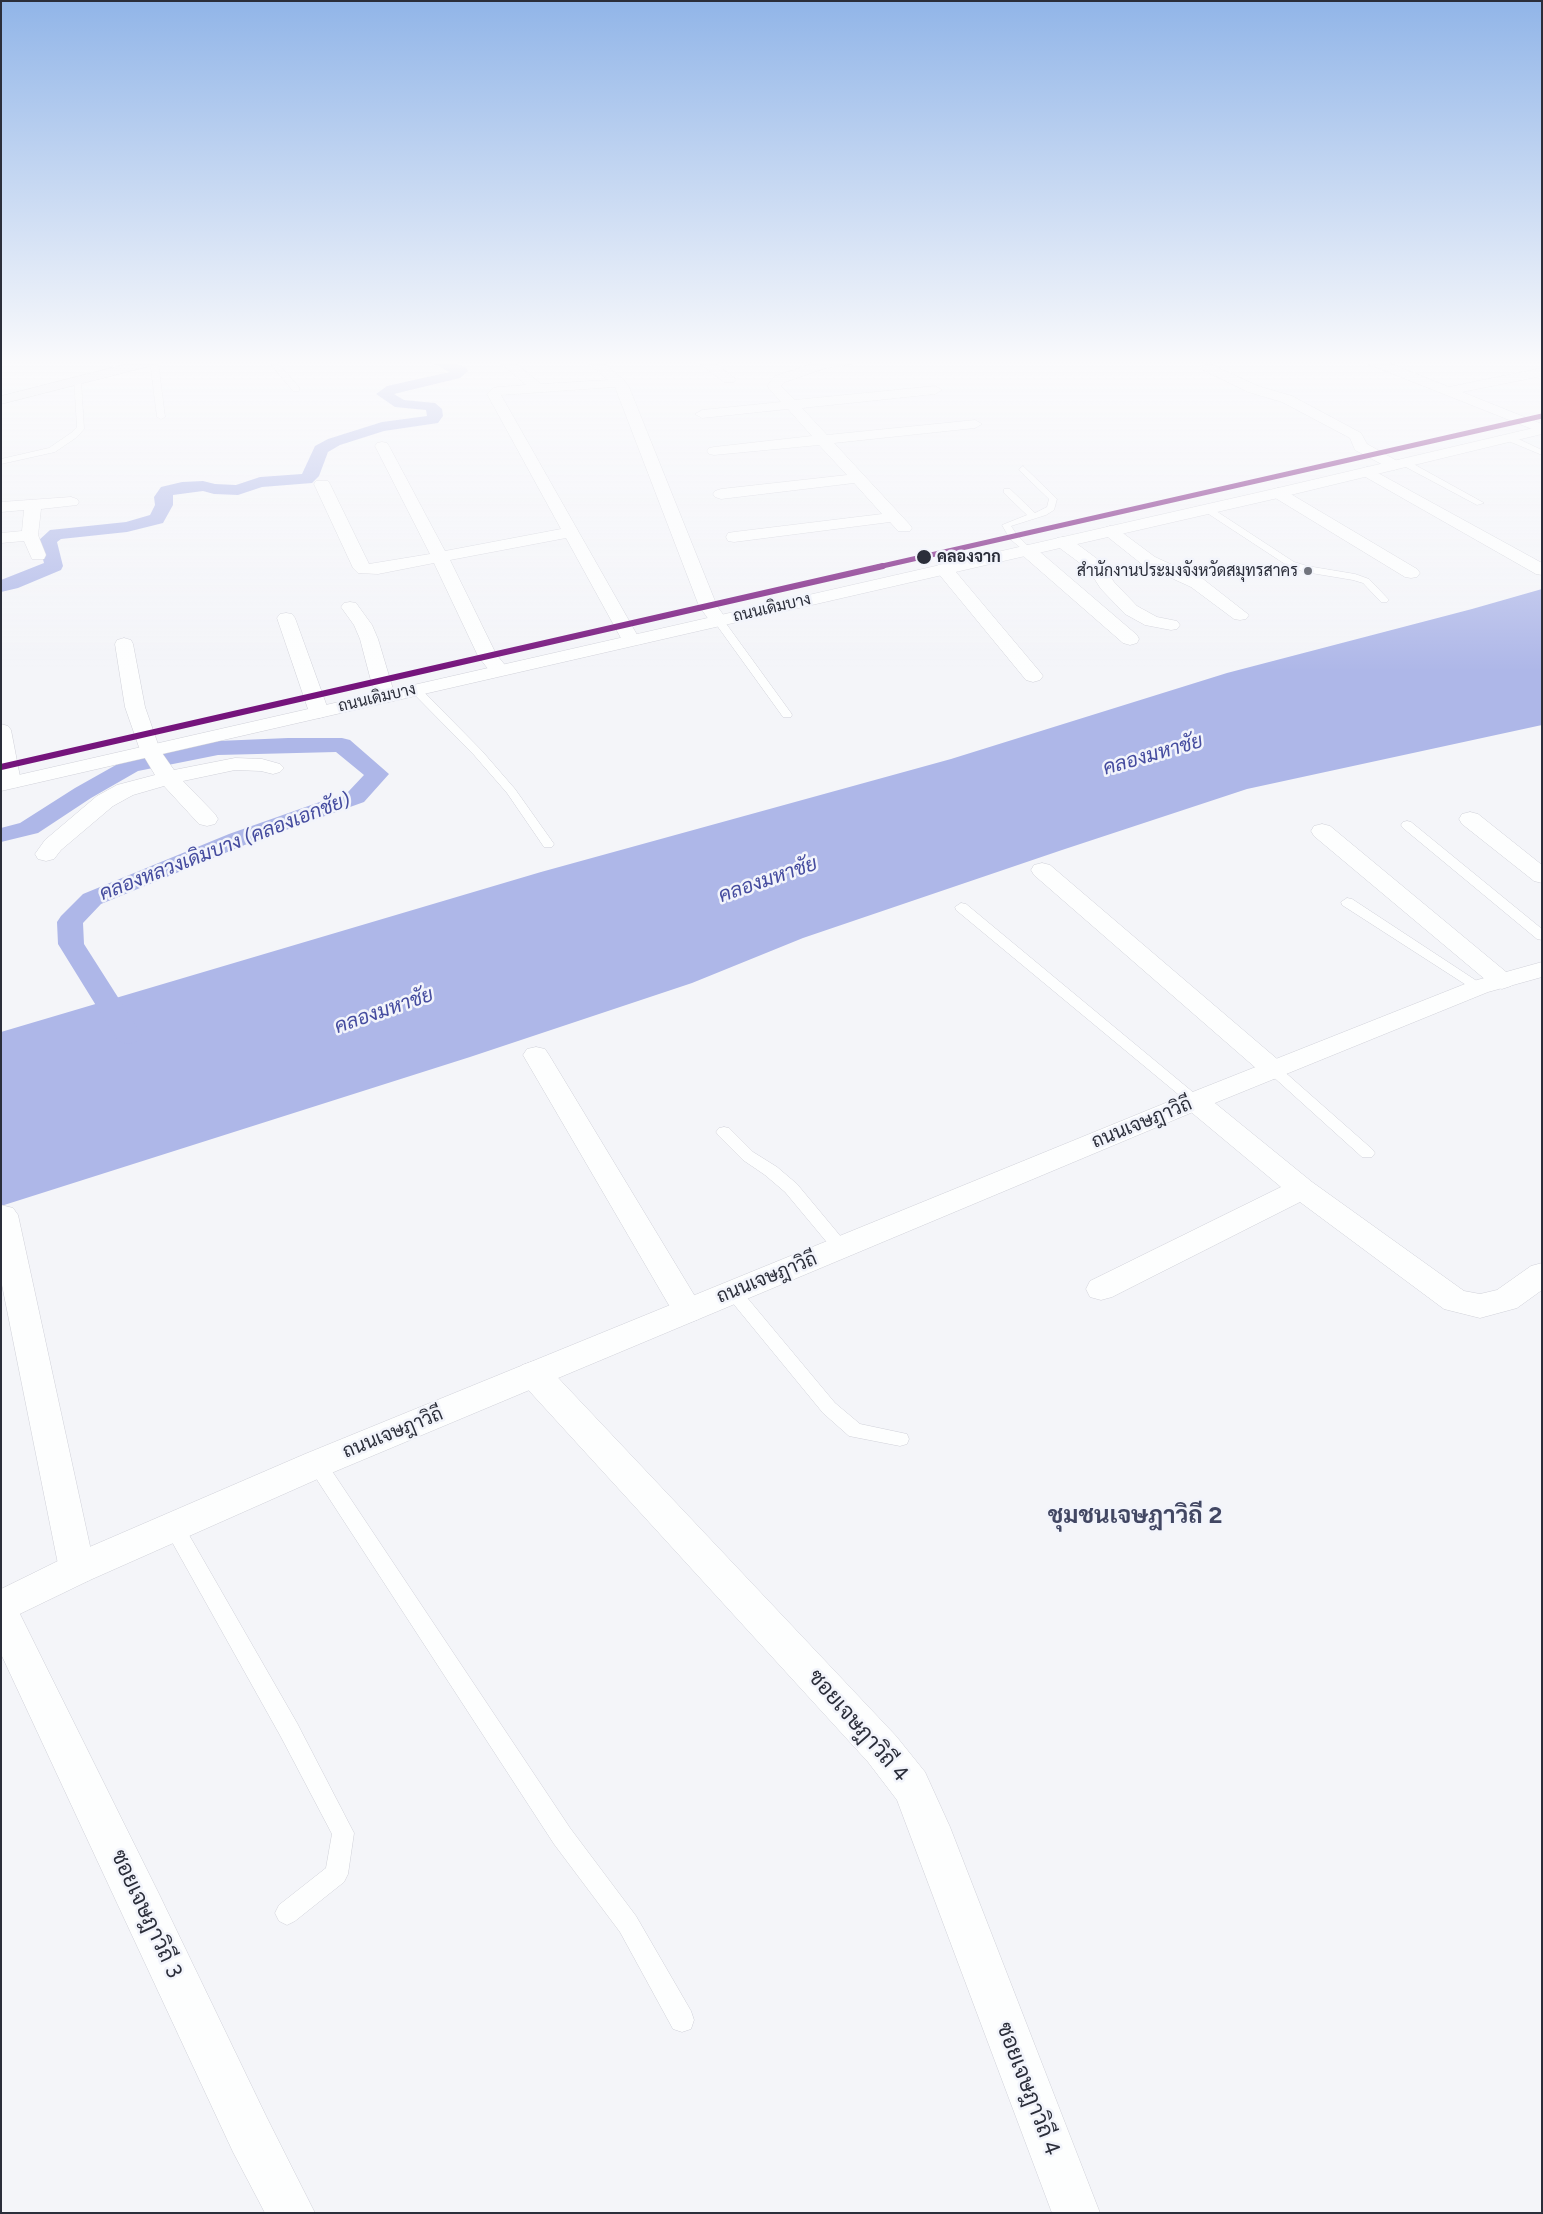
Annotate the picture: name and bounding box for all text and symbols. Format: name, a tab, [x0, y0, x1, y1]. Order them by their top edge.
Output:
place label: คลองจาก	[937, 547, 1001, 567]
marker: คลองจาก	[915, 548, 933, 566]
place label: สำนักงานประมงจังหวัดสมุทรสาคร	[1077, 561, 1298, 581]
marker: สำนักงานประมงจังหวัดสมุทรสาคร	[1302, 565, 1314, 577]
street label: ถนนเดิมบาง	[731, 590, 813, 626]
street label: ถนนเดิมบาง	[336, 680, 418, 716]
water label: คลองมหาชัย	[1100, 729, 1206, 781]
water label: คลองหลวงเดิมบาง (คลองเอกชัย)	[96, 788, 354, 906]
water label: คลองมหาชัย	[716, 852, 820, 908]
water label: คลองมหาชัย	[332, 983, 436, 1039]
street label: ถนนเจษฎาวิถี	[1089, 1093, 1195, 1153]
street label: ถนนเจษฎาวิถี	[714, 1248, 820, 1308]
street label: ถนนเจษฎาวิถี	[340, 1403, 446, 1463]
district label: ชุมชนเจษฎาวิถี 2	[1048, 1502, 1222, 1530]
street label: ซอยเจษฎาวิถี 4	[802, 1664, 914, 1788]
street label: ซอยเจษฎาวิถี 3	[105, 1846, 187, 1982]
street label: ซอยเจษฎาวิถี 4	[991, 2019, 1065, 2159]

